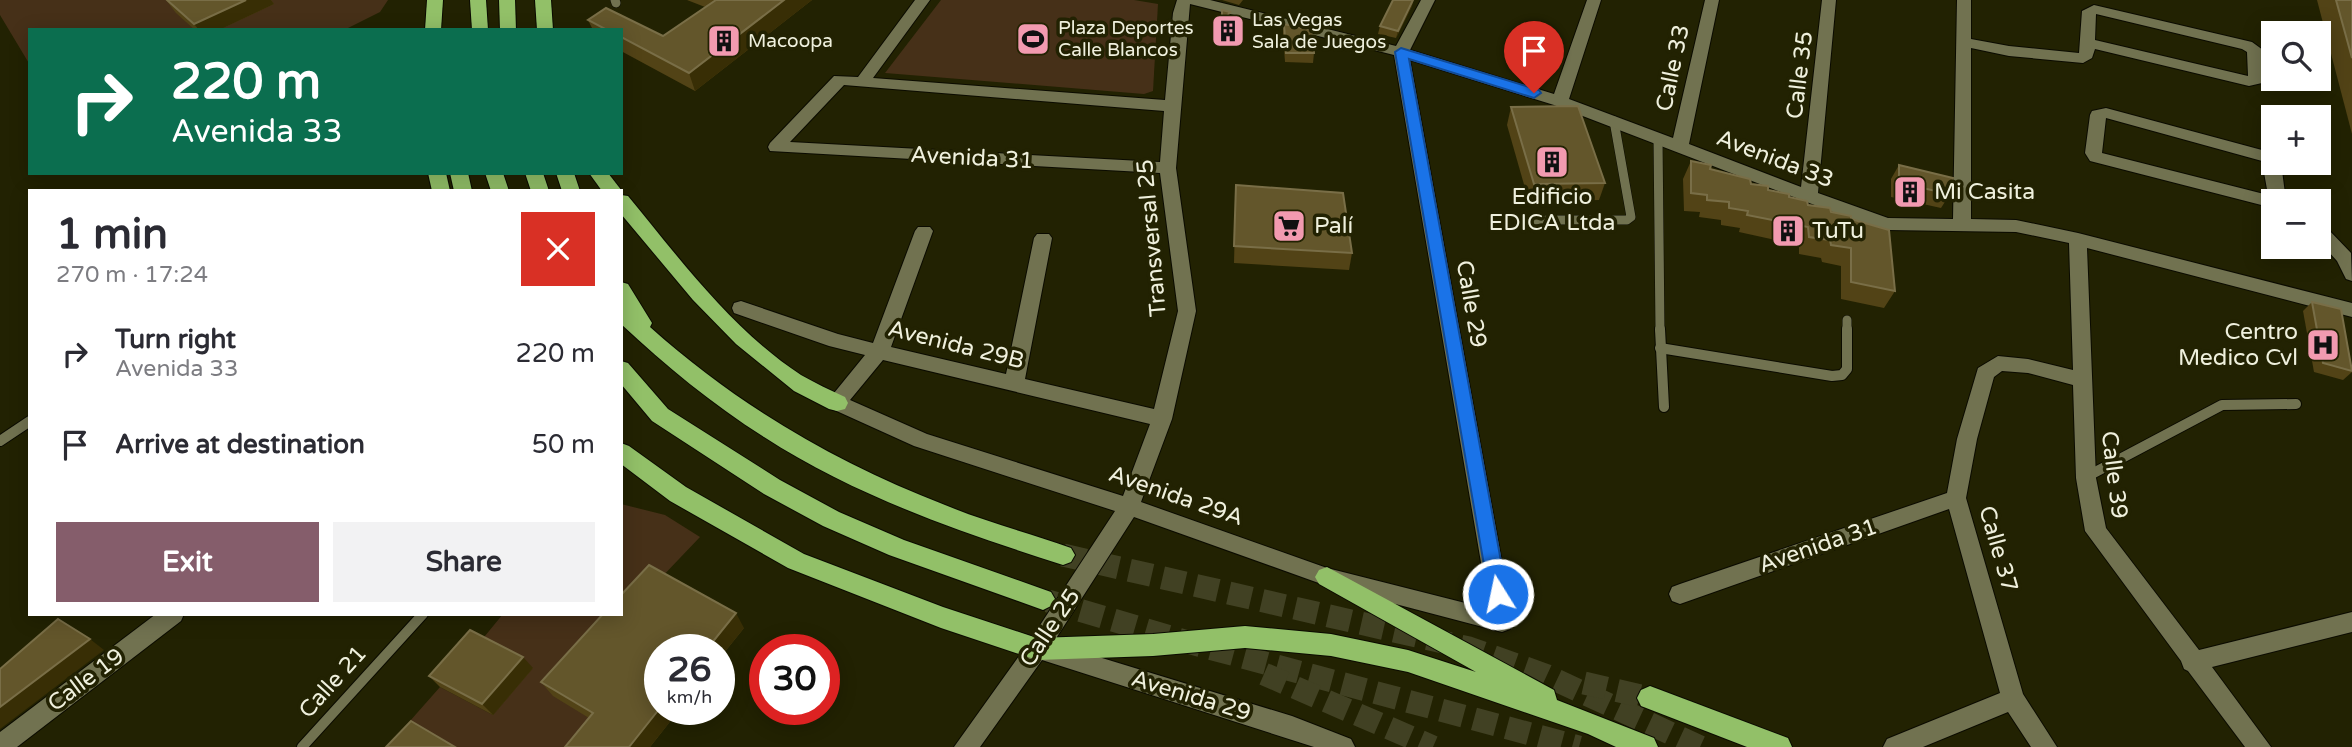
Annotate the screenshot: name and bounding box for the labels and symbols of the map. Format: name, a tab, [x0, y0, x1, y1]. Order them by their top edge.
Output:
place label: Las Vegas Sala de Juegos	[1252, 9, 1386, 53]
building icon: Las Vegas Sala de Juegos	[1209, 12, 1247, 50]
place label: Plaza Deportes Calle Blancos	[1058, 17, 1194, 61]
sports icon: Plaza Deportes Calle Blancos	[1014, 20, 1052, 58]
pin	[1504, 21, 1564, 93]
building icon: Macoopa	[705, 22, 743, 60]
street label: Calle 33	[1650, 22, 1696, 114]
street label: Calle 35	[1781, 29, 1819, 121]
place label: Macoopa	[748, 30, 833, 52]
street label: Avenida 33	[1712, 124, 1838, 194]
street label: Avenida 31	[910, 141, 1034, 175]
building icon: Edificio EDICA Ltda	[1533, 143, 1571, 181]
street label: Transversal 25	[1131, 158, 1173, 318]
building icon: Mi Casita	[1891, 173, 1929, 211]
place label: Mi Casita	[1934, 178, 2035, 206]
place label: Edificio EDICA Ltda	[1489, 183, 1615, 237]
supermarket icon: Palí	[1270, 207, 1308, 245]
place label: Palí	[1314, 212, 1354, 240]
building icon: TuTu	[1769, 212, 1807, 250]
place label: TuTu	[1812, 217, 1864, 245]
street label: Calle 29	[1450, 258, 1492, 350]
street label: Avenida 29B	[885, 315, 1027, 375]
place label: Centro Medico Cvl	[2178, 318, 2298, 372]
hospital icon: Centro Medico Cvl	[2304, 326, 2342, 364]
street label: Calle 39	[2095, 429, 2133, 521]
street label: Avenida 29A	[1105, 460, 1247, 532]
street label: Calle 37	[1972, 503, 2024, 595]
street label: Avenida 31	[1755, 513, 1881, 579]
position arrow	[1461, 557, 1535, 631]
street label: Calle 25	[1014, 584, 1086, 672]
speed limit sign: 30	[749, 634, 840, 725]
street label: Calle 21	[293, 640, 373, 724]
street label: Calle 19	[42, 642, 130, 718]
street label: Avenida 29	[1128, 665, 1254, 727]

